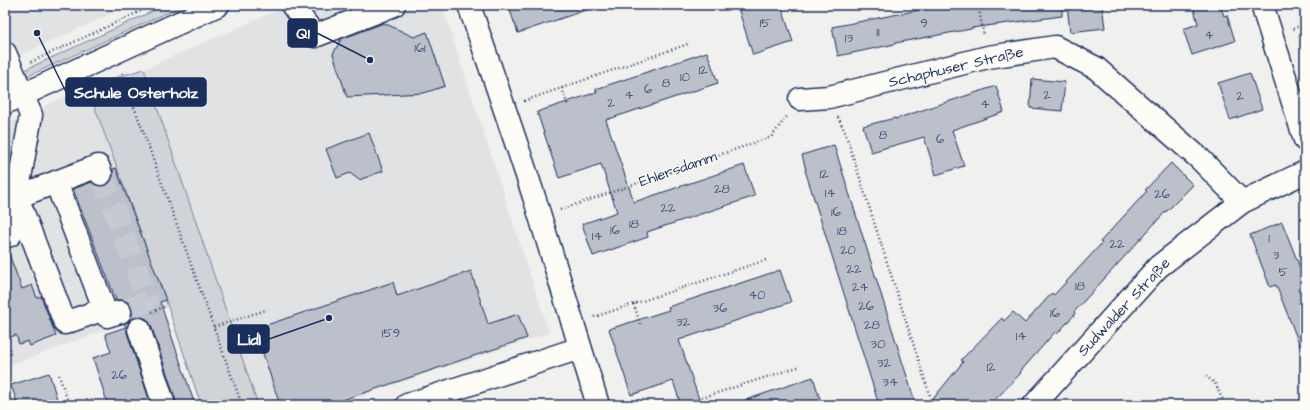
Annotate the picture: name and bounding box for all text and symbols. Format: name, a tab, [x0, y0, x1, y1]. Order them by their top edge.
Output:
house number: 15	[760, 14, 770, 32]
house number: 9	[920, 14, 928, 32]
callout: Q1	[288, 19, 317, 47]
text: Q1	[296, 23, 311, 45]
house number: 11	[876, 23, 880, 41]
house number: 4	[1205, 26, 1214, 44]
house number: 13	[845, 29, 854, 47]
house number: 161	[414, 39, 426, 57]
street label: Schaphuser Straße	[886, 41, 1026, 93]
house number: 12	[698, 61, 708, 79]
house number: 10	[680, 68, 690, 86]
house number: 8	[662, 74, 671, 92]
callout: Schule Osterholz	[66, 78, 206, 106]
house number: 6	[644, 80, 652, 98]
text: Schule Osterholz	[73, 82, 199, 104]
house number: 4	[625, 86, 634, 104]
house number: 2	[1043, 86, 1051, 104]
house number: 2	[1236, 87, 1244, 105]
house number: 2	[607, 94, 615, 112]
house number: 4	[981, 95, 990, 113]
house number: 8	[879, 126, 888, 144]
house number: 6	[936, 130, 944, 148]
street label: Ehlersdamm	[636, 146, 720, 192]
house number: 12	[819, 165, 829, 183]
house number: 28	[714, 180, 731, 198]
house number: 14	[825, 184, 835, 202]
house number: 26	[1154, 185, 1170, 203]
house number: 22	[661, 199, 676, 217]
house number: 16	[831, 203, 841, 221]
house number: 18	[629, 215, 640, 233]
house number: 16	[610, 221, 620, 239]
house number: 18	[837, 222, 848, 240]
house number: 14	[592, 227, 602, 245]
house number: 1	[1268, 229, 1270, 247]
house number: 22	[1110, 235, 1125, 253]
house number: 20	[840, 241, 856, 259]
house number: 3	[1273, 246, 1280, 264]
street label: Sudwalder Straße	[1073, 253, 1175, 361]
house number: 22	[847, 260, 862, 278]
house number: 5	[1278, 263, 1288, 281]
house number: 18	[1075, 277, 1086, 295]
house number: 24	[852, 278, 868, 296]
house number: 40	[748, 286, 766, 304]
house number: 26	[858, 297, 874, 315]
house number: 36	[713, 299, 727, 317]
house number: 16	[1050, 304, 1060, 322]
house number: 32	[676, 313, 691, 331]
house number: 28	[864, 316, 881, 334]
house number: 159	[382, 324, 400, 342]
callout: Lidl	[228, 325, 269, 353]
house number: 14	[1016, 327, 1026, 345]
text: Lidl	[237, 329, 262, 351]
house number: 30	[871, 335, 885, 353]
house number: 32	[877, 354, 892, 372]
house number: 12	[986, 358, 996, 376]
house number: 26	[111, 366, 127, 384]
house number: 34	[882, 373, 898, 391]

